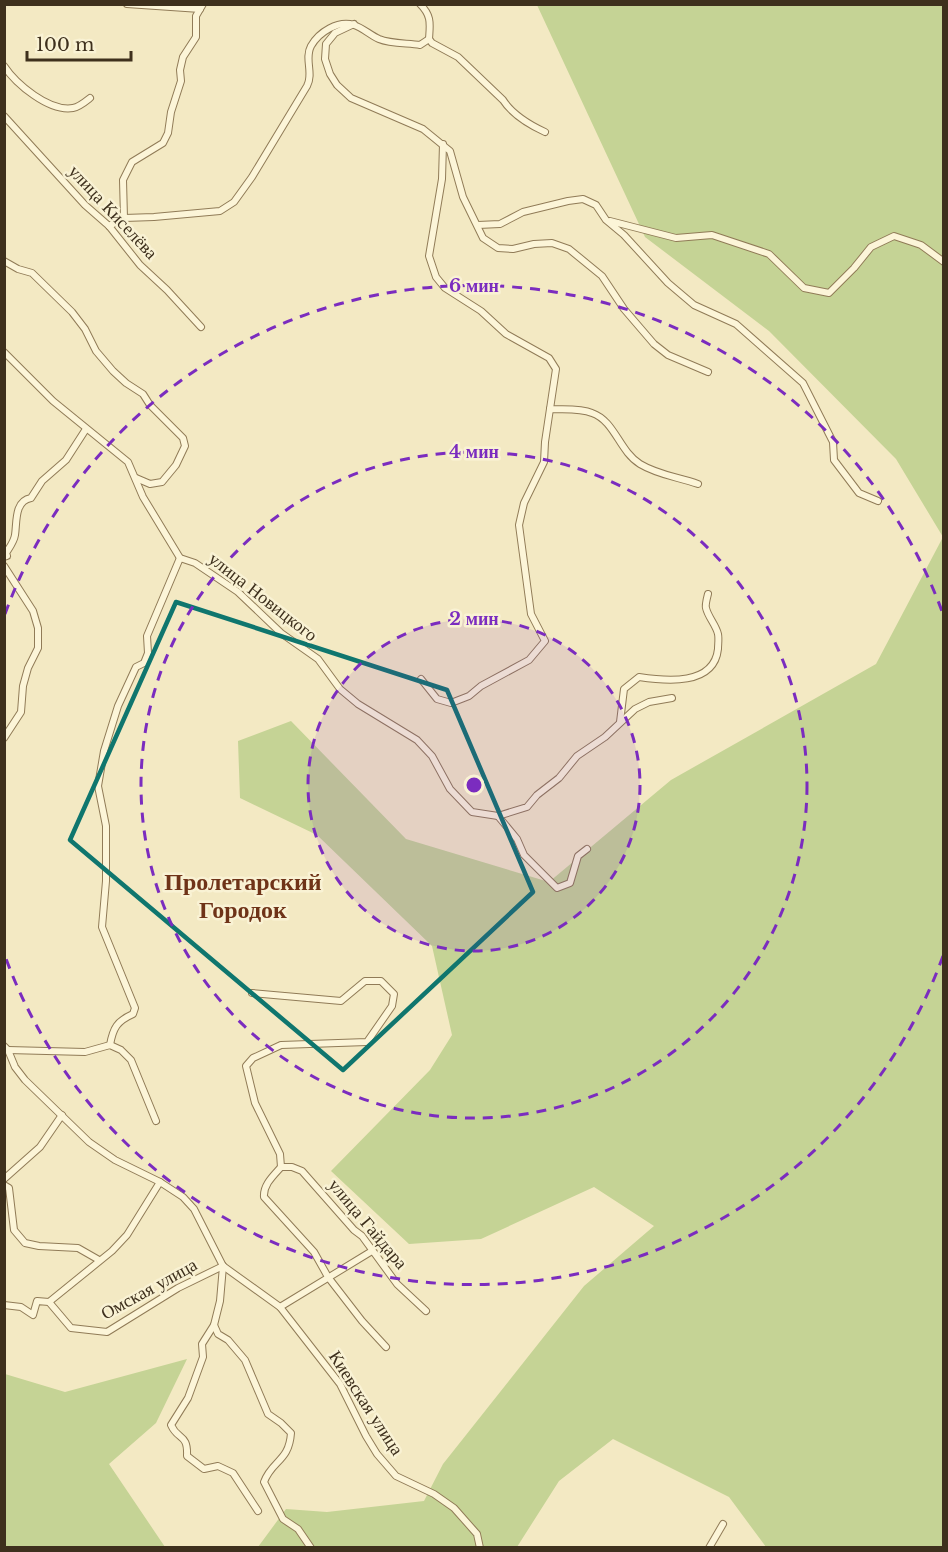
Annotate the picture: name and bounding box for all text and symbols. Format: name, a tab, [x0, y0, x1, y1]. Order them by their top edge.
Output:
scale bar	[27, 24, 130, 62]
text: 100 m	[36, 34, 94, 56]
street label: улица Киселёва	[64, 160, 162, 264]
text: 6 мин	[449, 275, 499, 297]
text: 4 мин	[449, 441, 499, 463]
street label: улица Новицкого	[204, 548, 322, 646]
text: 2 мин	[449, 608, 499, 630]
centre of rings	[464, 775, 484, 795]
district label: Пролетарский Городок	[164, 867, 322, 924]
street label: улица Гайдара	[324, 1174, 412, 1274]
street label: Омская улица	[97, 1254, 201, 1324]
street label: Киевская улица	[324, 1347, 408, 1459]

